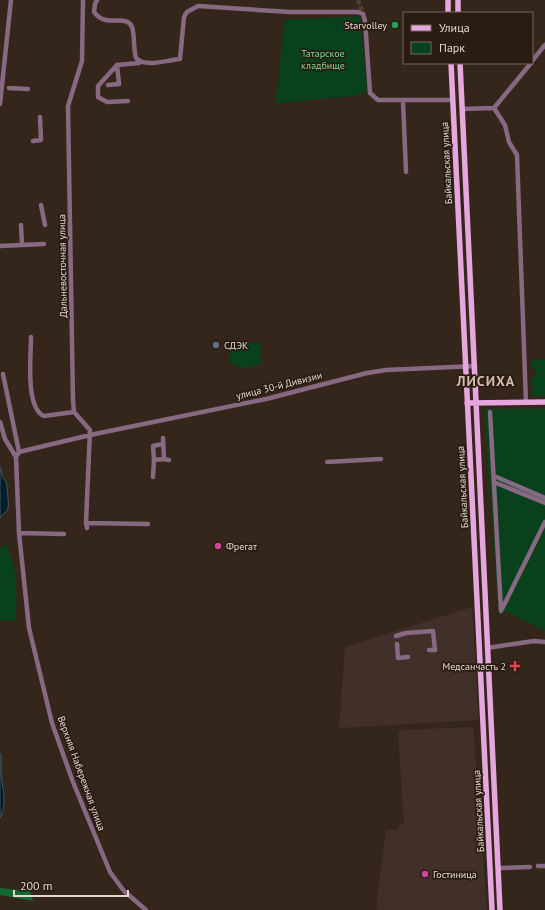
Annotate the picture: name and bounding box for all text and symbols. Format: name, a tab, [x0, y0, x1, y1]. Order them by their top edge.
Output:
legend	[403, 12, 533, 64]
place label: Starvolley	[345, 19, 387, 32]
marker: Starvolley	[390, 20, 400, 30]
text: Улица	[439, 20, 470, 35]
text: Парк	[439, 40, 465, 55]
park label: Татарское кладбище	[301, 47, 345, 72]
street label: Байкальская улица	[438, 121, 455, 204]
street label: Дальневосточная улица	[55, 214, 70, 318]
place label: СДЭК	[224, 339, 248, 352]
marker: СДЭК	[211, 340, 221, 350]
street label: улица 30-й Дивизии	[235, 368, 324, 402]
district label: ЛИСИХА	[456, 372, 515, 390]
street label: Байкальская улица	[454, 445, 471, 528]
place label: Фрегат	[226, 540, 257, 553]
marker: Фрегат	[213, 541, 223, 551]
place label: Медсанчасть 2	[442, 660, 506, 673]
marker: Медсанчасть 2	[509, 660, 521, 672]
street label: Верхняя Набережная улица	[55, 714, 108, 832]
street label: Байкальская улица	[470, 769, 487, 852]
place label: Гостиница	[433, 868, 477, 881]
marker: Гостиница	[420, 869, 430, 879]
scale bar	[14, 872, 128, 898]
text: 200 m	[20, 878, 53, 893]

